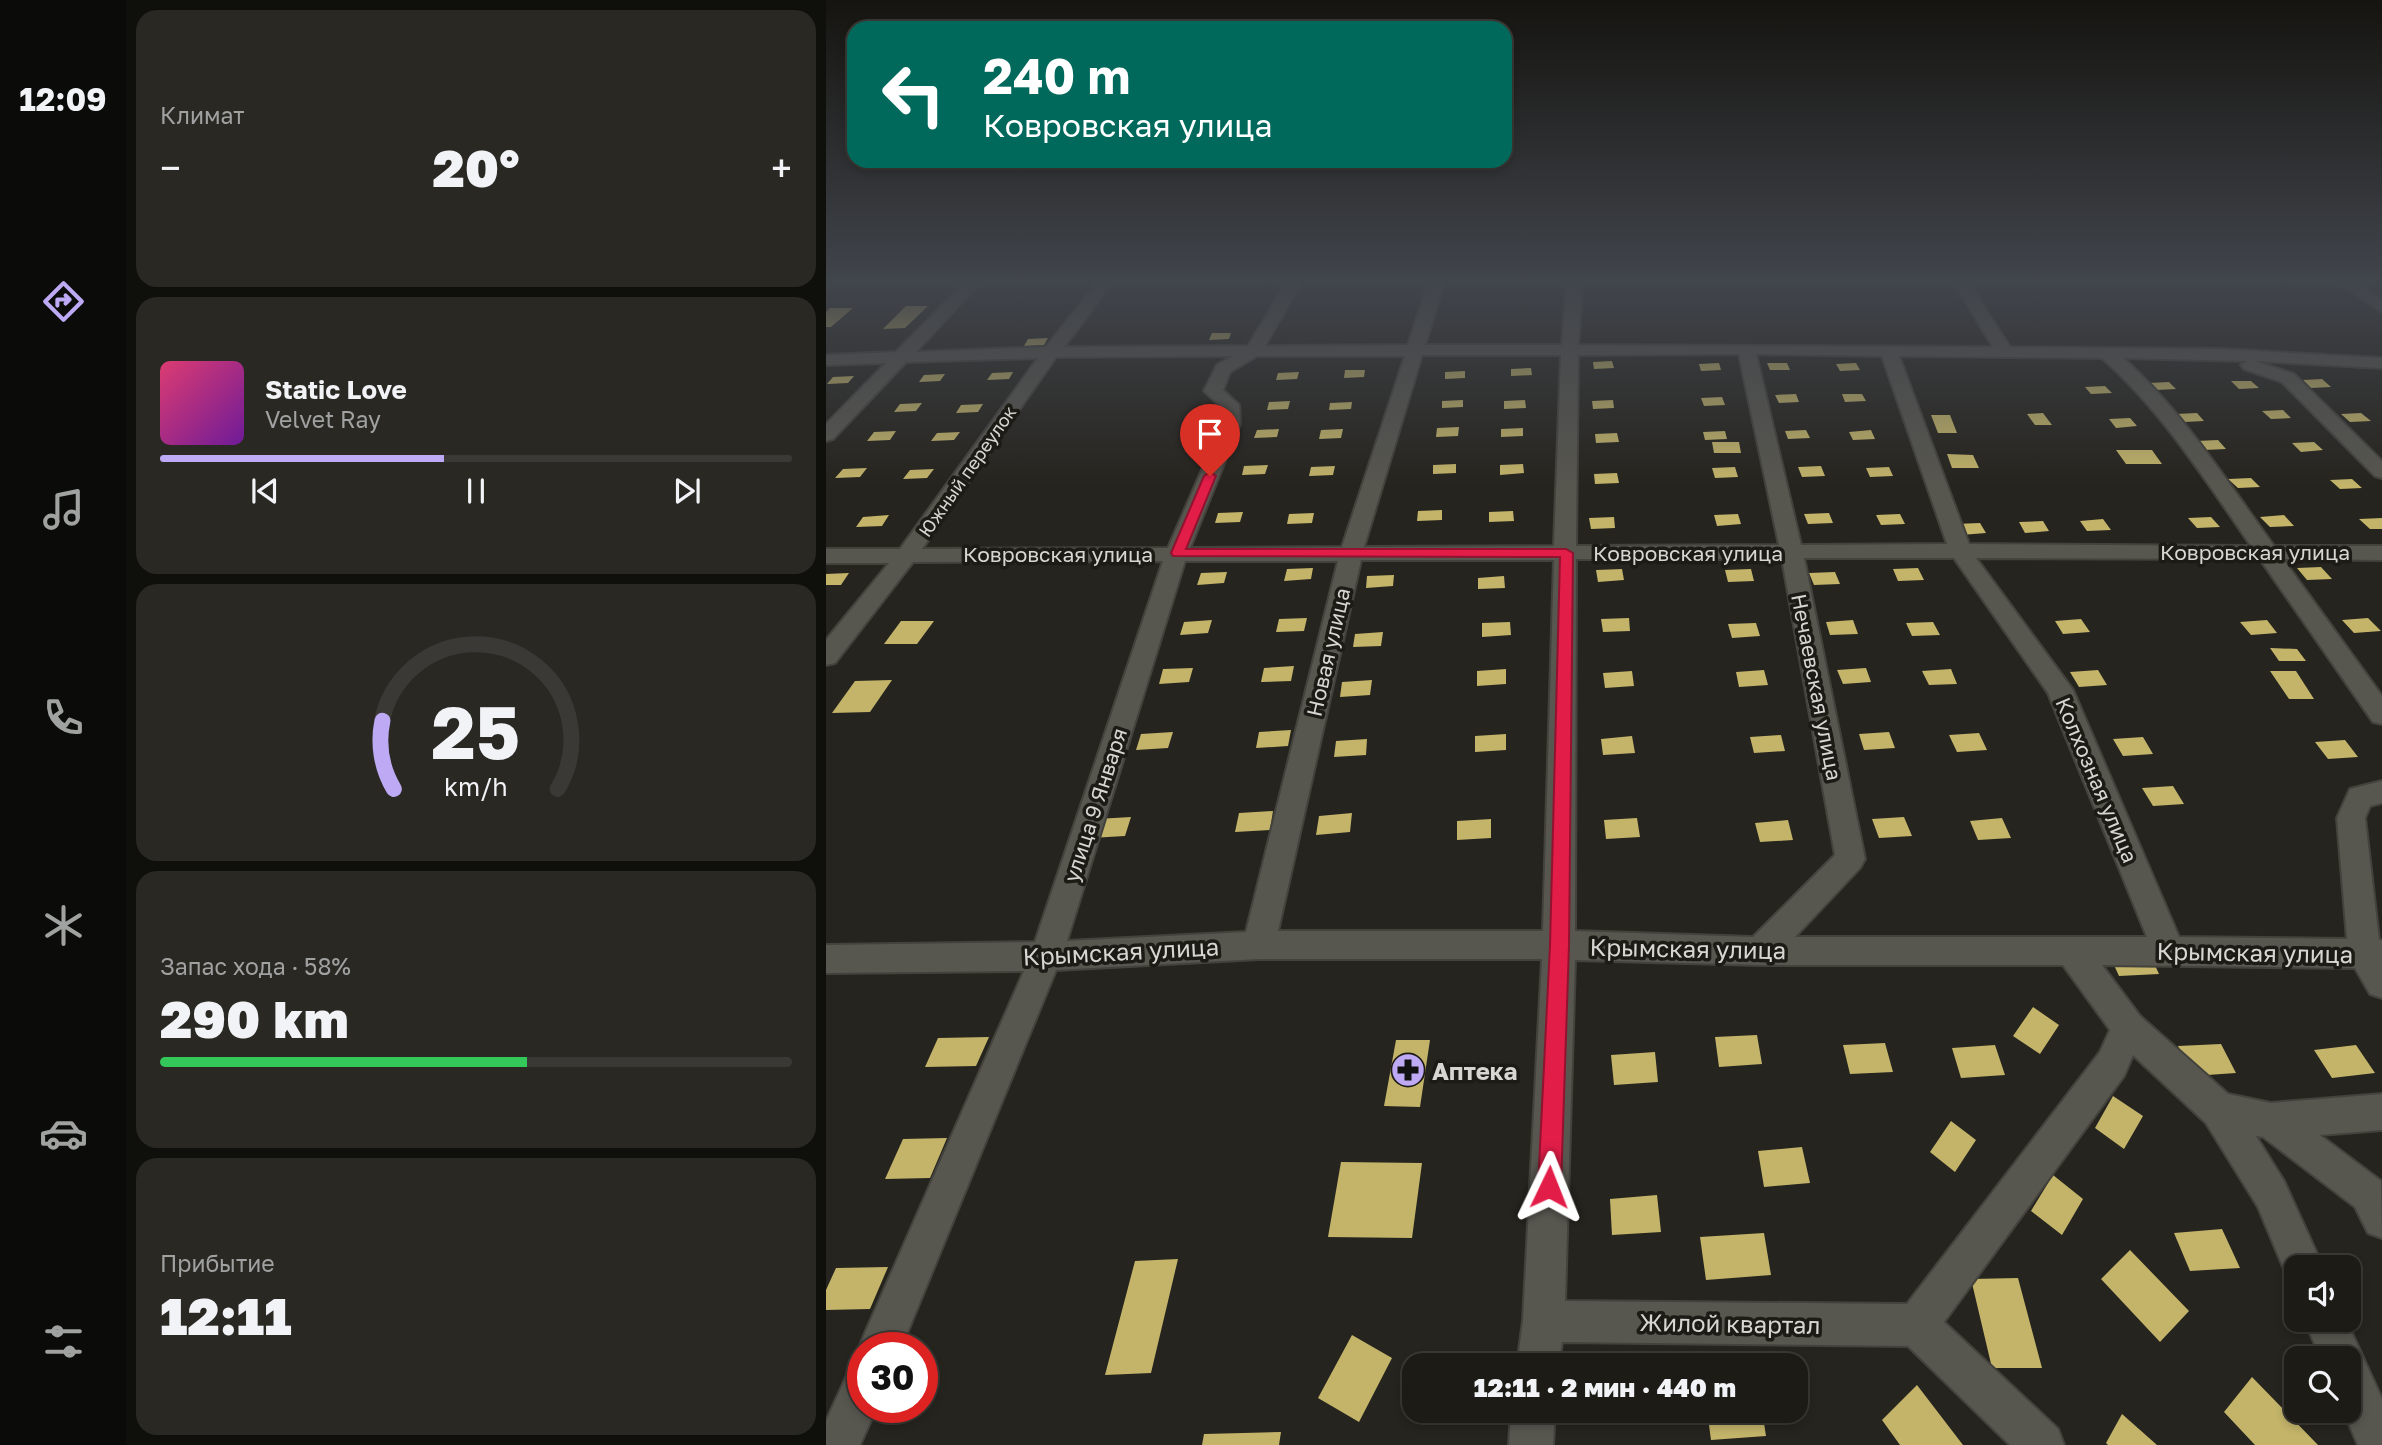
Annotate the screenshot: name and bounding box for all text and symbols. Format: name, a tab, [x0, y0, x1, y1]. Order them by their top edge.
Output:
text: 240 m	[983, 46, 1131, 105]
icon: left	[868, 49, 959, 140]
text: 12:09	[19, 80, 107, 118]
text: Климат	[160, 101, 245, 129]
text: Ковровская улица	[983, 106, 1273, 144]
text: 20°	[433, 136, 519, 198]
text: −	[160, 145, 181, 190]
text: +	[771, 145, 792, 190]
icon: directions	[39, 277, 88, 326]
text: Static Love	[265, 374, 407, 405]
street label: Южный переулок	[914, 401, 1020, 541]
pin	[1180, 404, 1240, 476]
text: Velvet Ray	[265, 405, 381, 433]
icon: arrive	[1191, 415, 1229, 453]
icon: previous	[246, 472, 284, 510]
icon: pause	[457, 472, 495, 510]
icon: next	[668, 472, 706, 510]
icon: music	[39, 485, 88, 534]
street label: Ковровская улица	[2160, 539, 2350, 565]
street label: Ковровская улица	[1593, 540, 1783, 566]
street label: Ковровская улица	[963, 541, 1153, 567]
street label: Новая улица	[1301, 585, 1355, 719]
street label: Нечаевская улица	[1786, 591, 1848, 783]
text: 25	[432, 688, 520, 775]
icon: phone	[39, 693, 88, 742]
street label: Колхозная улица	[2050, 693, 2144, 867]
street label: улица 9 Января	[1058, 725, 1132, 885]
text: km/h	[444, 770, 508, 801]
icon: climate	[39, 901, 88, 950]
street label: Крымская улица	[1022, 931, 1220, 971]
street label: Крымская улица	[1589, 932, 1787, 964]
street label: Крымская улица	[2156, 936, 2354, 968]
text: Запас хода · 58%	[160, 952, 351, 980]
text: 290 km	[160, 987, 349, 1049]
pharmacy icon: Аптека	[1389, 1051, 1427, 1089]
place label: Аптека	[1432, 1056, 1518, 1085]
icon: car	[39, 1109, 88, 1158]
position arrow	[1512, 1150, 1586, 1224]
text: Прибытие	[160, 1249, 275, 1277]
map controls	[2284, 1255, 2361, 1423]
button: sound	[2284, 1255, 2361, 1332]
text: 12:11	[160, 1284, 292, 1346]
street label: Жилой квартал	[1639, 1307, 1821, 1339]
icon: filters	[39, 1317, 88, 1366]
speed limit sign: 30	[847, 1332, 938, 1423]
button: search	[2284, 1346, 2361, 1423]
text: 12:11 · 2 мин · 440 m	[1474, 1372, 1736, 1403]

